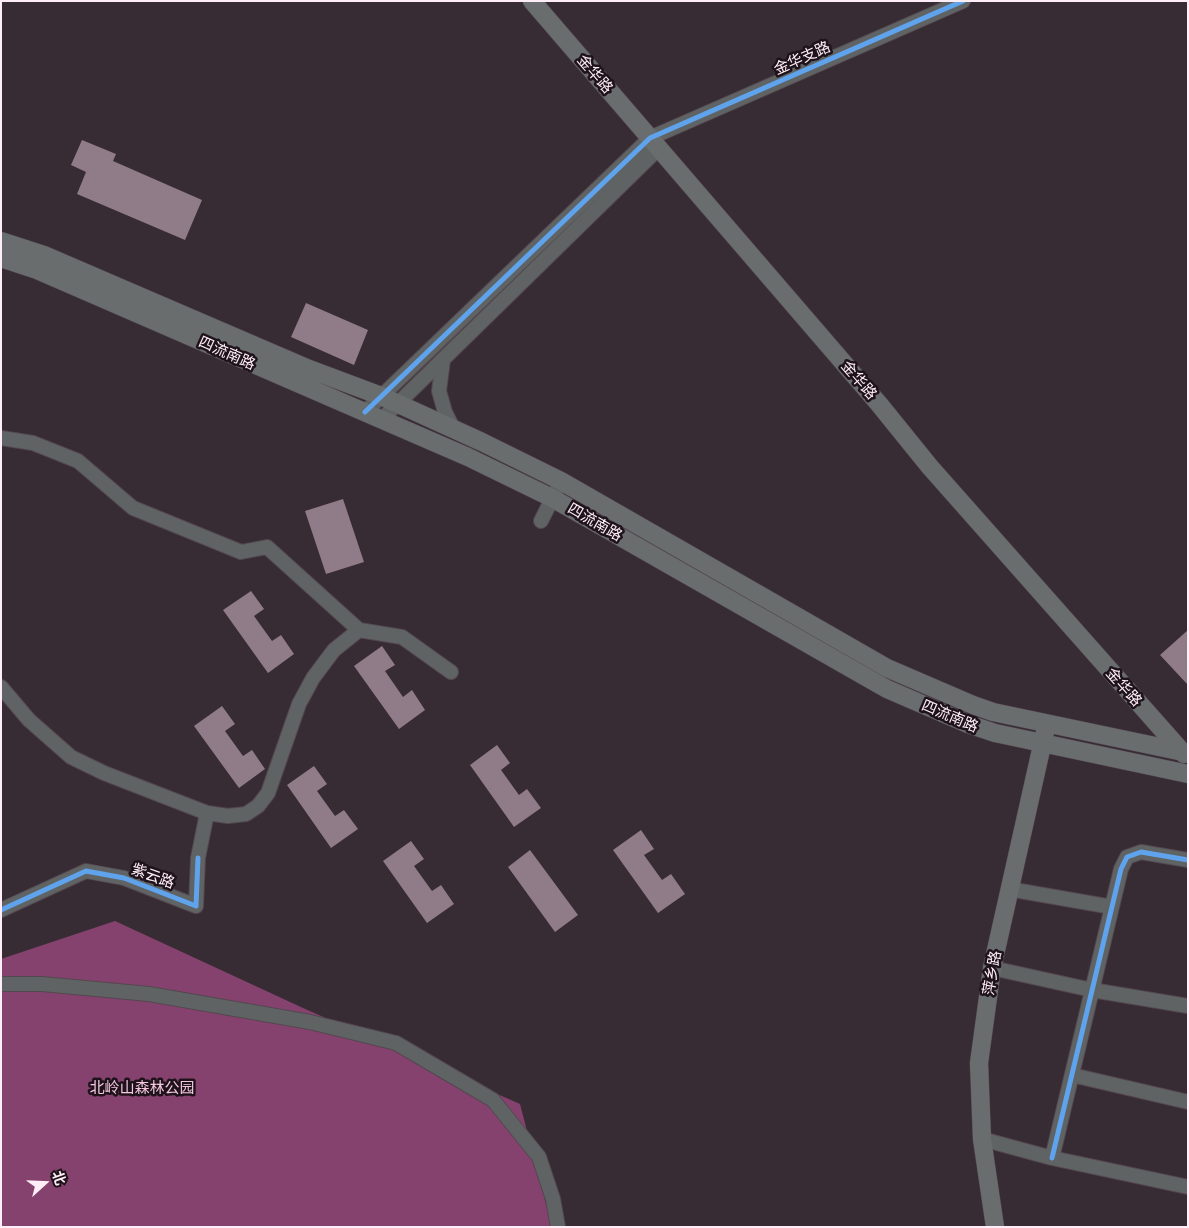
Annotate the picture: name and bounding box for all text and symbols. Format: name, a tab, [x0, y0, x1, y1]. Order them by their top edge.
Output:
street label: 金华支路	[771, 38, 833, 78]
street label: 金华路	[573, 51, 617, 97]
street label: 四流南路	[196, 333, 258, 373]
street label: 金华路	[837, 357, 881, 403]
street label: 四流南路	[565, 499, 625, 545]
street label: 金华路	[1102, 664, 1146, 710]
street label: 四流南路	[919, 696, 981, 736]
street label: 紫云路	[129, 860, 177, 892]
street label: 萍乡路	[979, 949, 1005, 997]
park label: 北岭山森林公园	[90, 1079, 194, 1097]
north arrow	[20, 1158, 70, 1208]
text: 北	[49, 1168, 70, 1187]

